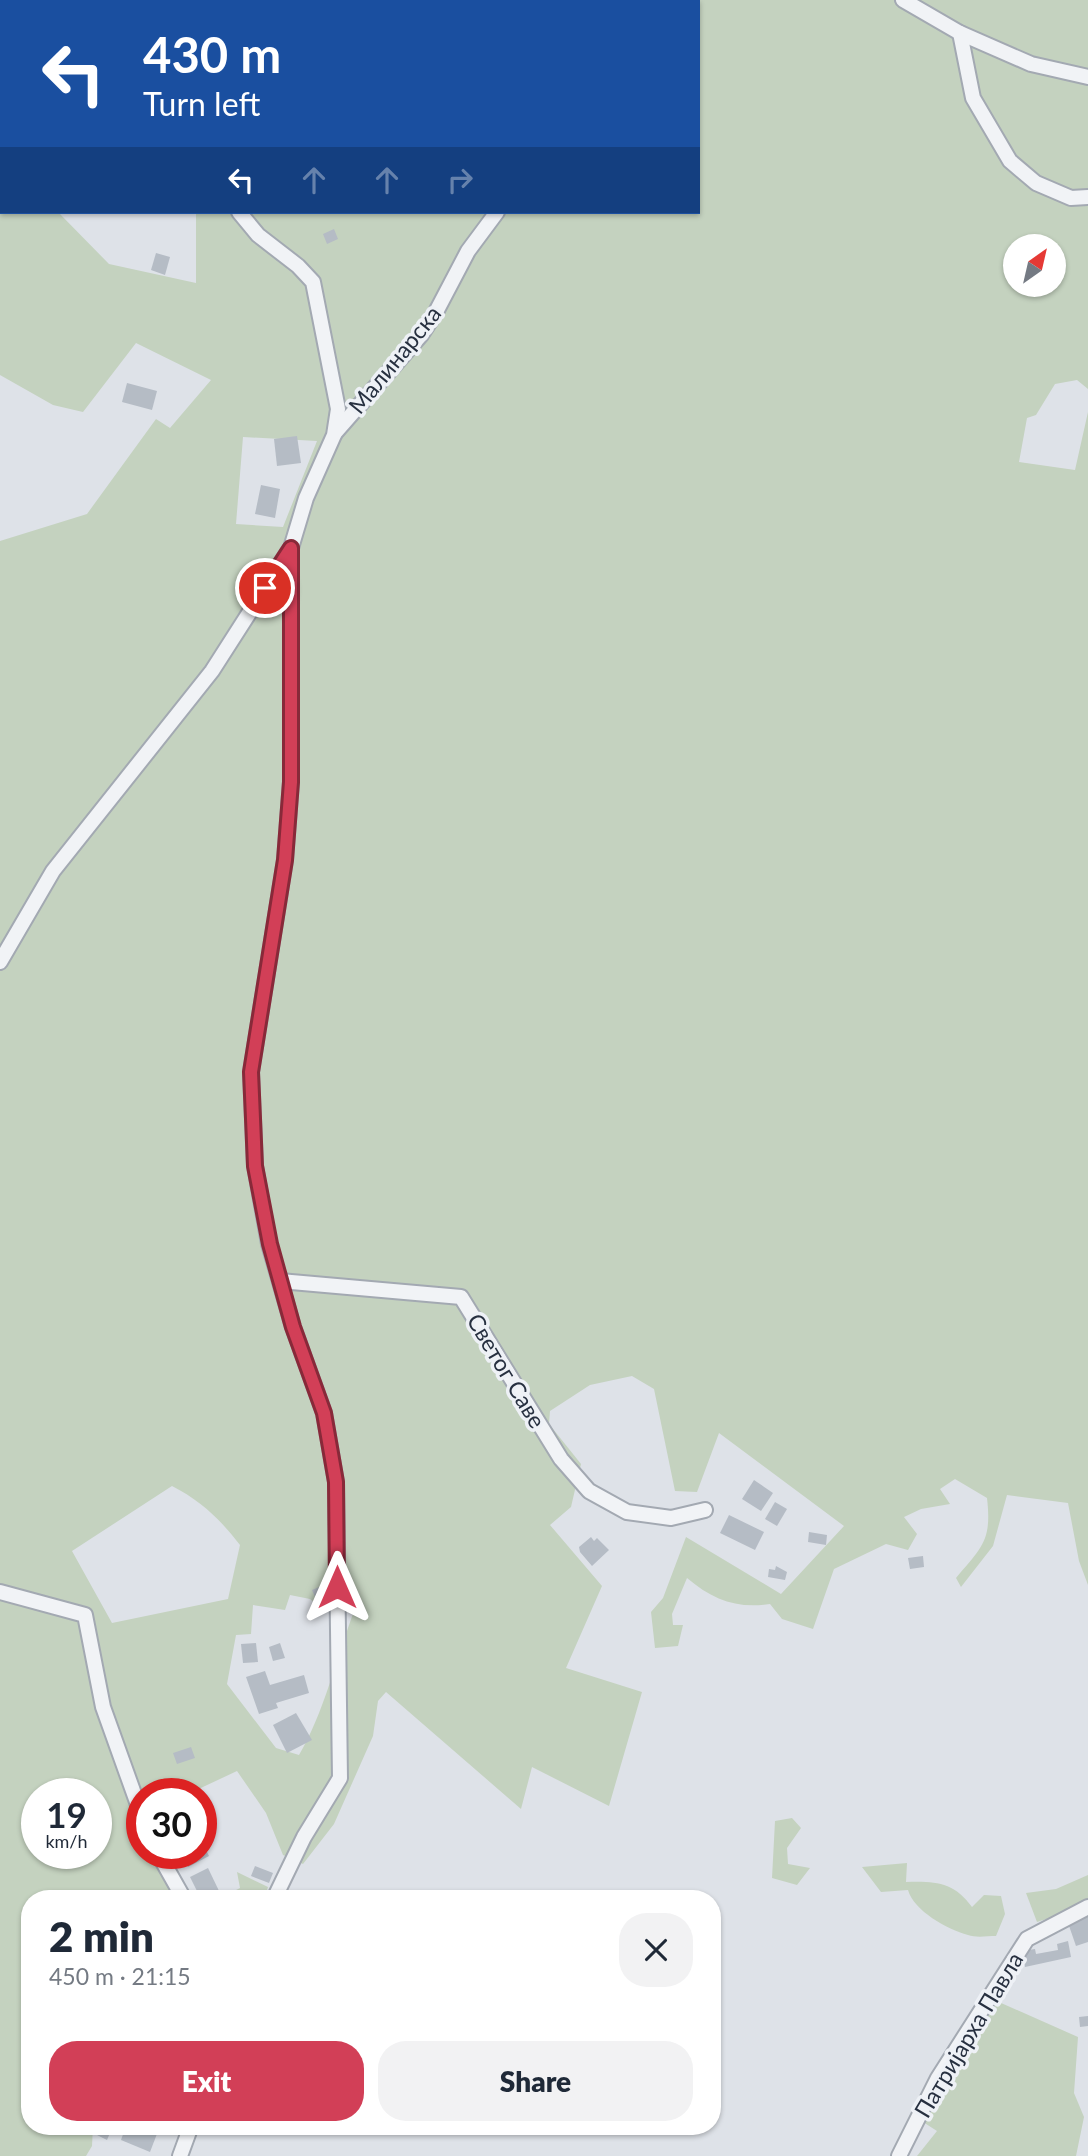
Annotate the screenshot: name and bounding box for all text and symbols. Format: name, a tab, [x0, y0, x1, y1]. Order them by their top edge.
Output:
text: 430 m	[143, 25, 281, 83]
icon: left	[28, 28, 119, 119]
text: Turn left	[143, 84, 260, 123]
icon: left	[222, 161, 260, 199]
icon: ahead	[295, 161, 333, 199]
icon: ahead	[368, 161, 406, 199]
icon: right	[441, 161, 479, 199]
north arrow	[1003, 234, 1066, 298]
map controls	[1003, 234, 1066, 297]
street label: Малинарска	[342, 300, 446, 419]
pin	[235, 558, 295, 618]
icon: arrive	[246, 569, 284, 607]
street label: Светог Саве	[462, 1308, 552, 1433]
position arrow	[300, 1550, 374, 1624]
speed limit sign: 30	[126, 1778, 217, 1869]
text: 19	[46, 1793, 87, 1835]
text: km/h	[45, 1830, 88, 1852]
text: 2 min	[49, 1911, 154, 1961]
button: close	[619, 1913, 693, 1987]
street label: Патријарха Павла	[908, 1947, 1029, 2122]
text: 450 m · 21:15	[49, 1962, 191, 1990]
button: Exit	[49, 2041, 364, 2121]
button: Share	[378, 2041, 693, 2121]

